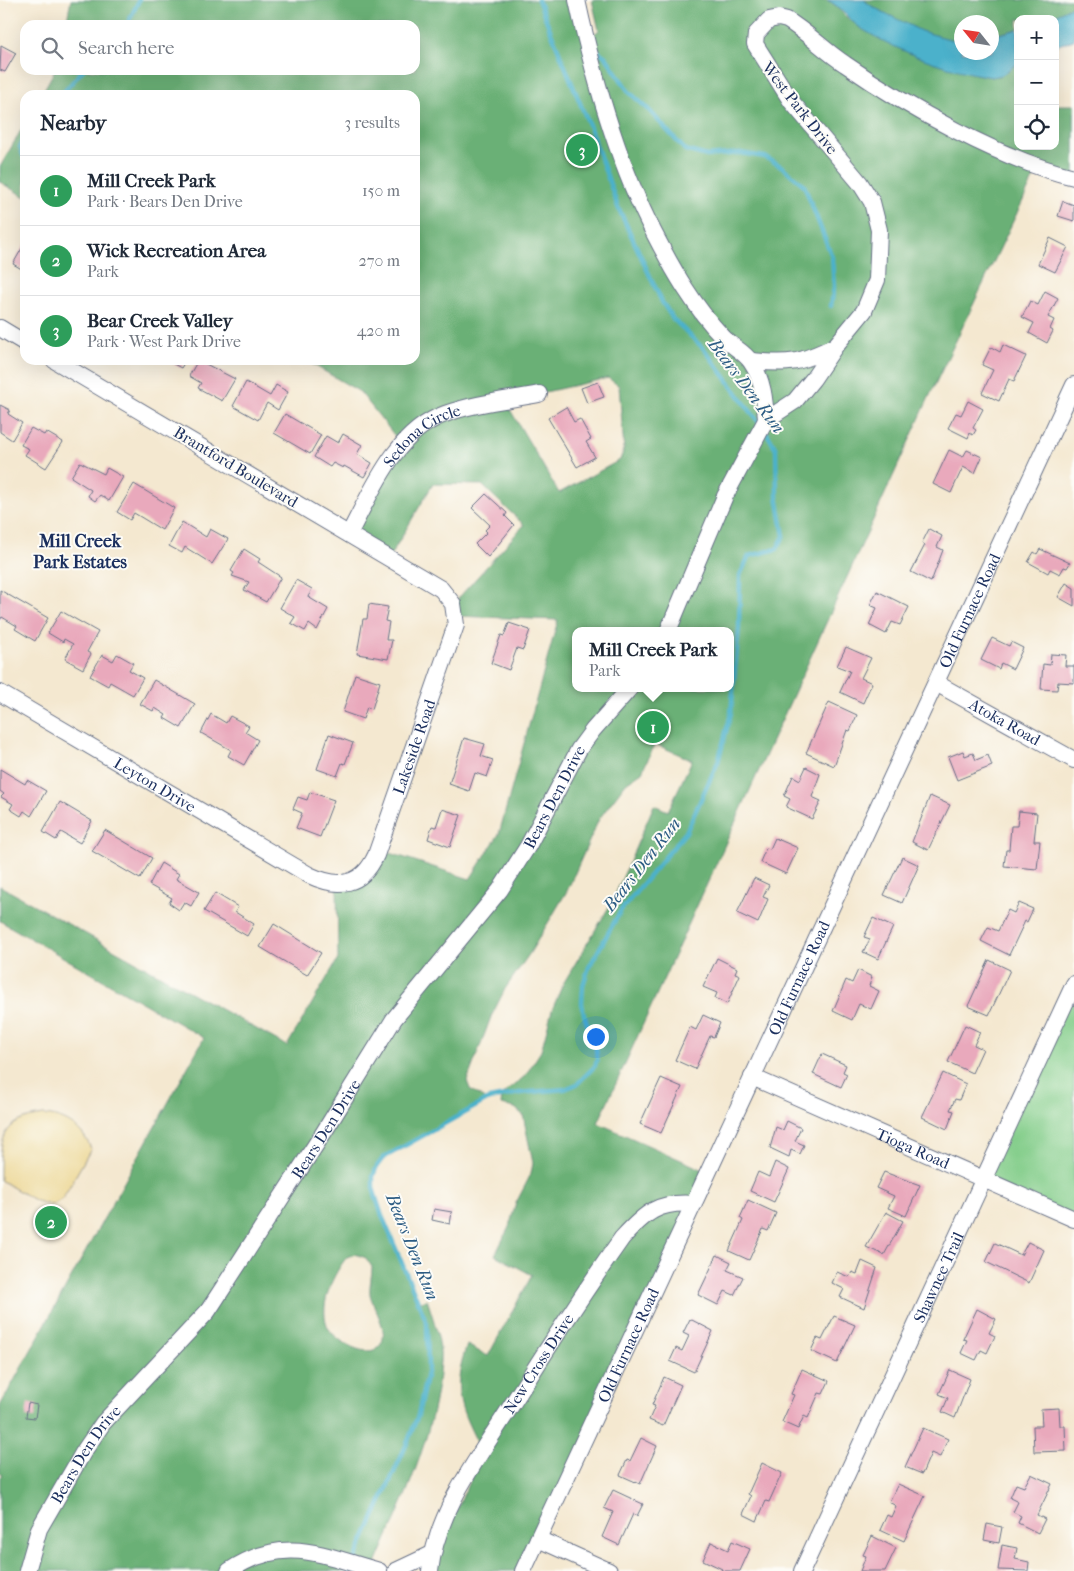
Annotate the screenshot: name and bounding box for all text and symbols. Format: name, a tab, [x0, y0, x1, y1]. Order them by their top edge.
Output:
north arrow	[954, 15, 999, 60]
map controls	[1014, 15, 1059, 150]
button: +	[1014, 15, 1059, 60]
search box	[20, 20, 420, 75]
icon: search	[38, 34, 66, 62]
text: Search here	[78, 37, 174, 59]
street label: West Park Drive	[757, 57, 842, 158]
button: −	[1014, 60, 1059, 105]
button: locate	[1014, 105, 1059, 150]
text: Nearby	[40, 111, 106, 135]
text: 3 results	[344, 113, 400, 132]
pin: 3	[566, 131, 598, 169]
text: Mill Creek Park	[87, 170, 216, 192]
text: 1	[53, 181, 59, 200]
text: 150 m	[362, 181, 400, 200]
text: Park · Bears Den Drive	[87, 192, 243, 211]
text: Wick Recreation Area	[87, 240, 266, 262]
text: 2	[52, 251, 60, 270]
text: 270 m	[359, 251, 400, 270]
text: Park	[87, 262, 119, 281]
text: Bear Creek Valley	[87, 310, 233, 332]
text: 3	[53, 321, 59, 340]
text: 420 m	[357, 321, 400, 340]
text: Park · West Park Drive	[87, 332, 241, 351]
water label: Bears Den Run	[703, 334, 788, 438]
street label: Sedona Circle	[379, 400, 463, 470]
street label: Brantford Boulevard	[171, 422, 302, 512]
district label: Mill Creek Park Estates	[33, 531, 127, 573]
street label: Old Furnace Road	[934, 550, 1004, 671]
popup	[572, 627, 734, 692]
text: Mill Creek Park	[589, 639, 717, 661]
text: Park	[589, 661, 620, 680]
street label: Atoka Road	[965, 694, 1044, 749]
street label: Lakeside Road	[388, 696, 439, 797]
pin: 1	[637, 708, 669, 746]
street label: Bears Den Drive	[519, 742, 589, 852]
street label: Leyton Drive	[111, 753, 199, 816]
water label: Bears Den Run	[598, 814, 685, 917]
street label: Old Furnace Road	[764, 917, 833, 1038]
your location	[583, 1024, 609, 1050]
street label: Bears Den Drive	[287, 1075, 364, 1182]
street label: Tioga Road	[873, 1124, 953, 1173]
water label: Bears Den Run	[381, 1190, 443, 1303]
pin: 2	[35, 1203, 67, 1241]
street label: Shawnee Trail	[909, 1228, 968, 1325]
street label: Old Furnace Road	[593, 1285, 663, 1406]
street label: New Cross Drive	[499, 1310, 577, 1417]
street label: Bears Den Drive	[46, 1401, 125, 1507]

